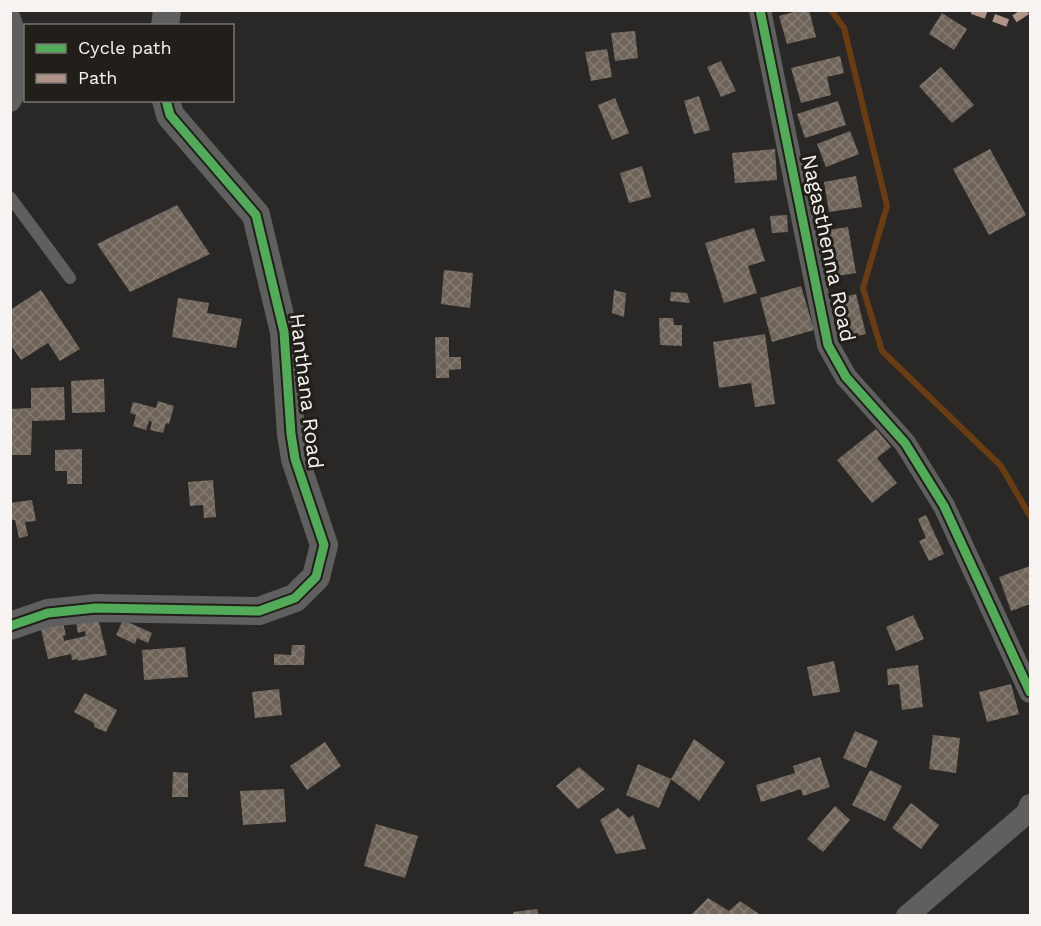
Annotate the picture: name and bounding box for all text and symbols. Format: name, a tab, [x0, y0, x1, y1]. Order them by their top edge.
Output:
legend	[24, 24, 234, 102]
text: Cycle path	[78, 37, 172, 58]
text: Path	[78, 67, 118, 88]
street label: Nagasthenna Road	[797, 152, 861, 344]
street label: Hanthana Road	[285, 312, 329, 470]

